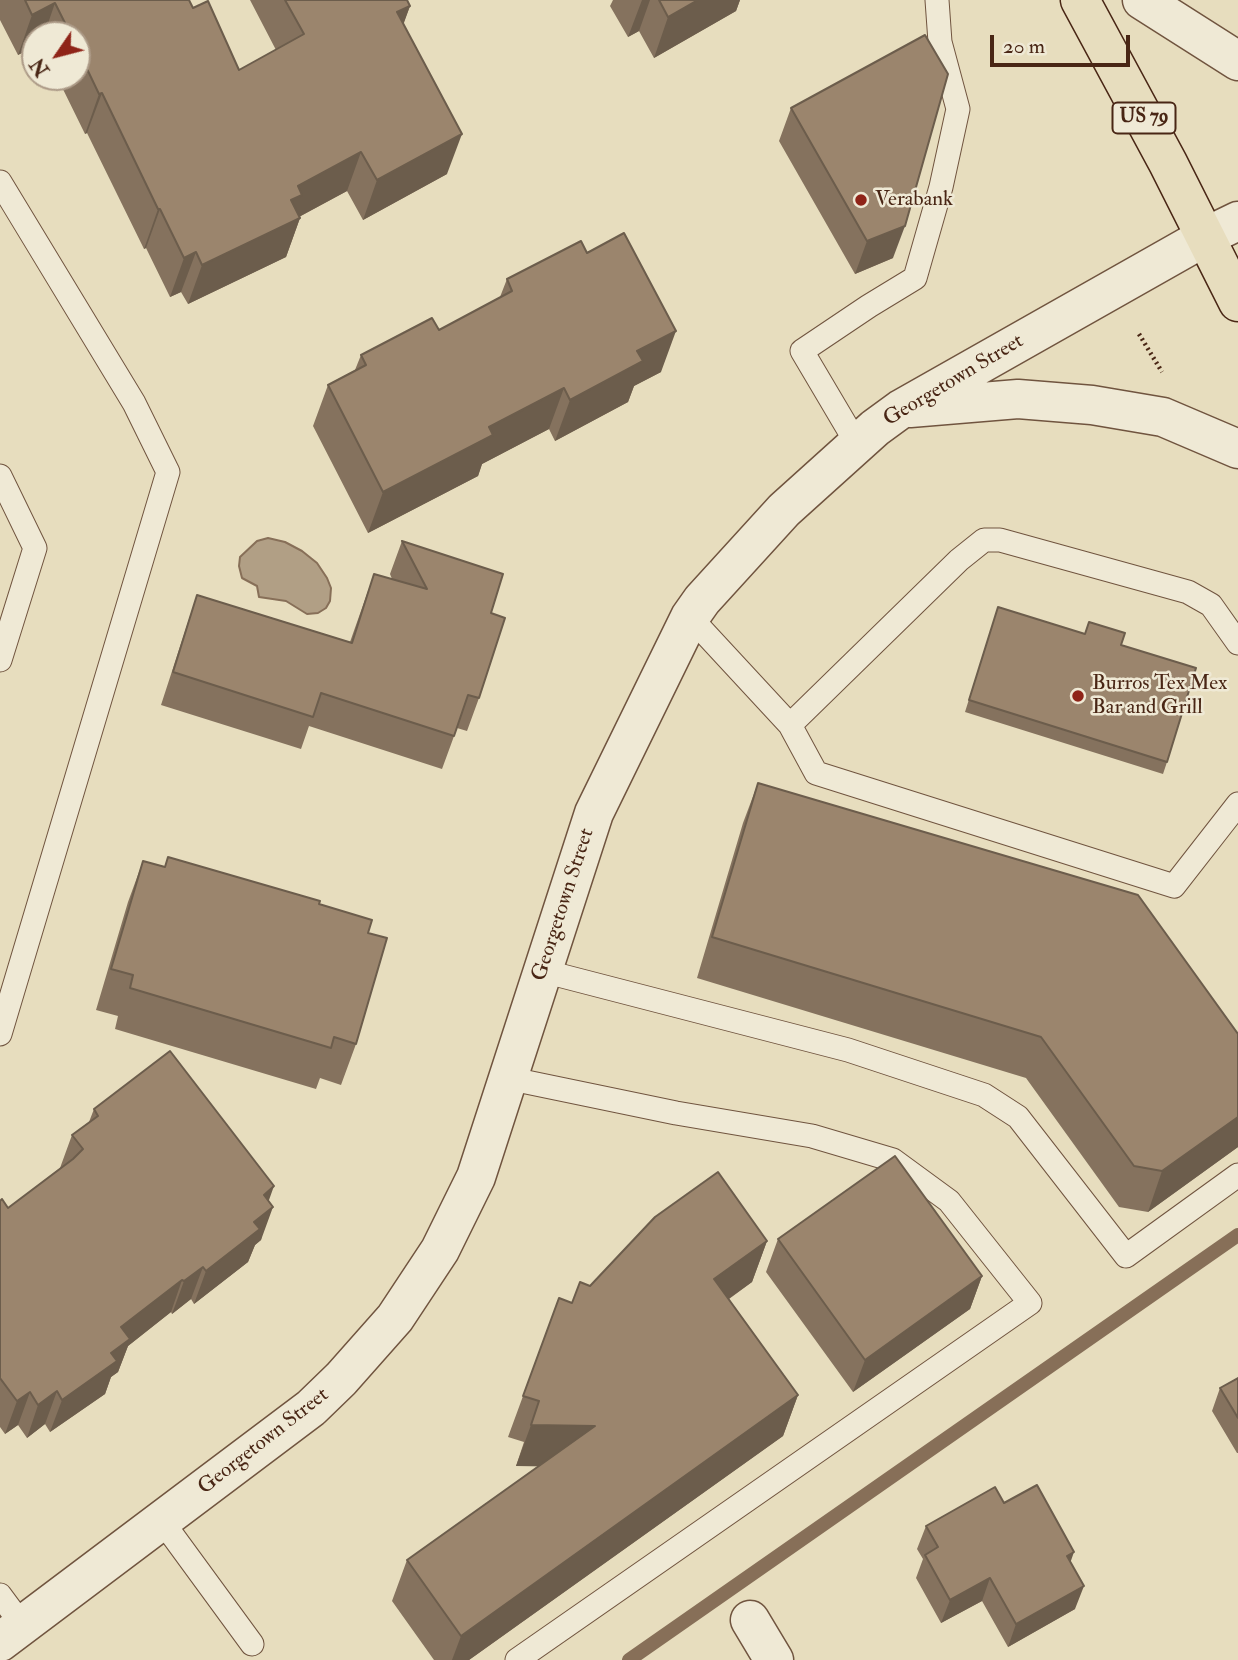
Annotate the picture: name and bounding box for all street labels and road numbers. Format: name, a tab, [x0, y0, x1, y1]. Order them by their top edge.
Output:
road number: US 79	[1112, 102, 1176, 134]
street label: Georgetown Street	[879, 329, 1029, 433]
street label: Georgetown Street	[527, 826, 601, 984]
street label: Georgetown Street	[194, 1383, 334, 1501]

